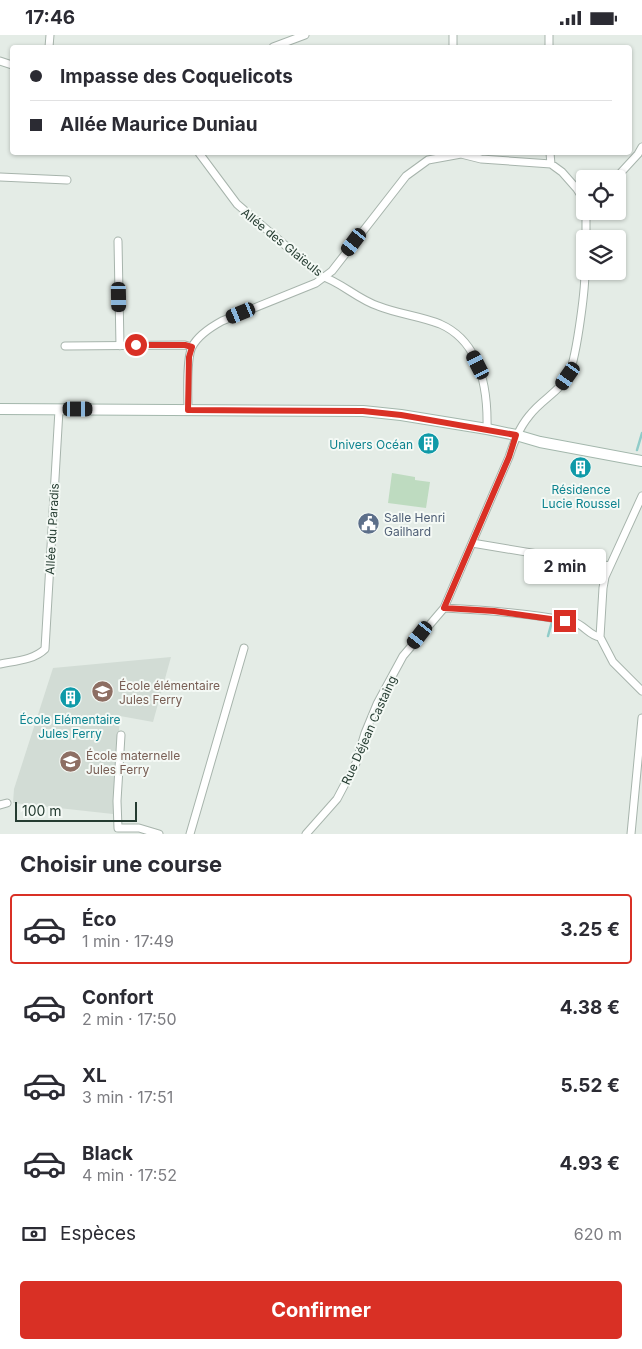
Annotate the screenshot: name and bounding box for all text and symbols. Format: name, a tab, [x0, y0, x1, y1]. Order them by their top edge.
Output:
text: 17:46	[25, 6, 75, 29]
text: Impasse des Coquelicots	[60, 65, 293, 88]
text: Allée Maurice Duniau	[60, 113, 258, 136]
map controls	[576, 170, 626, 280]
button: locate	[576, 170, 626, 220]
street label: Allée des Glaïeuls	[238, 205, 326, 279]
car	[338, 226, 369, 258]
button: layers	[576, 230, 626, 280]
car	[111, 282, 126, 312]
car	[224, 300, 257, 326]
route start	[125, 334, 147, 356]
car	[464, 348, 491, 382]
car	[553, 359, 582, 393]
car	[63, 402, 93, 417]
building icon: Univers Océan	[417, 432, 441, 456]
place label: Univers Océan	[329, 437, 413, 452]
building icon: Résidence Lucie Roussel	[569, 456, 593, 480]
place label: Résidence Lucie Roussel	[542, 482, 620, 511]
street label: Allée du Paradis	[42, 483, 62, 575]
place label: Salle Henri Gailhard	[384, 510, 445, 539]
public building icon: Salle Henri Gailhard	[356, 512, 380, 536]
callout: 2 min	[524, 549, 606, 583]
text: 2 min	[544, 556, 586, 576]
route end	[554, 610, 576, 632]
car	[404, 619, 435, 651]
street label: Rue Déjean Castaing	[338, 673, 400, 787]
place label: École élémentaire Jules Ferry	[119, 678, 220, 707]
school or university icon: École élémentaire Jules Ferry	[91, 680, 115, 704]
building icon: École Elémentaire Jules Ferry	[58, 686, 82, 710]
place label: École Elémentaire Jules Ferry	[19, 712, 121, 741]
place label: École maternelle Jules Ferry	[86, 748, 180, 777]
school or university icon: École maternelle Jules Ferry	[58, 750, 82, 774]
scale bar	[15, 799, 138, 822]
text: 100 m	[22, 802, 62, 819]
text: Choisir une course	[20, 851, 222, 877]
icon: car	[22, 907, 67, 952]
text: Éco	[82, 908, 116, 931]
text: 3.25 €	[560, 918, 620, 941]
text: 1 min · 17:49	[82, 931, 174, 951]
icon: car	[22, 985, 67, 1030]
text: Confort	[82, 986, 153, 1009]
text: 4.38 €	[560, 996, 620, 1019]
text: 2 min · 17:50	[82, 1009, 177, 1029]
icon: car	[22, 1063, 67, 1108]
text: XL	[82, 1064, 107, 1087]
text: 5.52 €	[560, 1074, 620, 1097]
text: 3 min · 17:51	[82, 1087, 173, 1107]
icon: car	[22, 1141, 67, 1186]
text: Black	[82, 1142, 133, 1165]
text: 4.93 €	[560, 1152, 620, 1175]
text: 4 min · 17:52	[82, 1165, 177, 1185]
icon: cash	[20, 1220, 48, 1248]
text: Espèces	[60, 1222, 136, 1245]
text: 620 m	[574, 1224, 622, 1244]
button: Confirmer	[20, 1281, 622, 1339]

